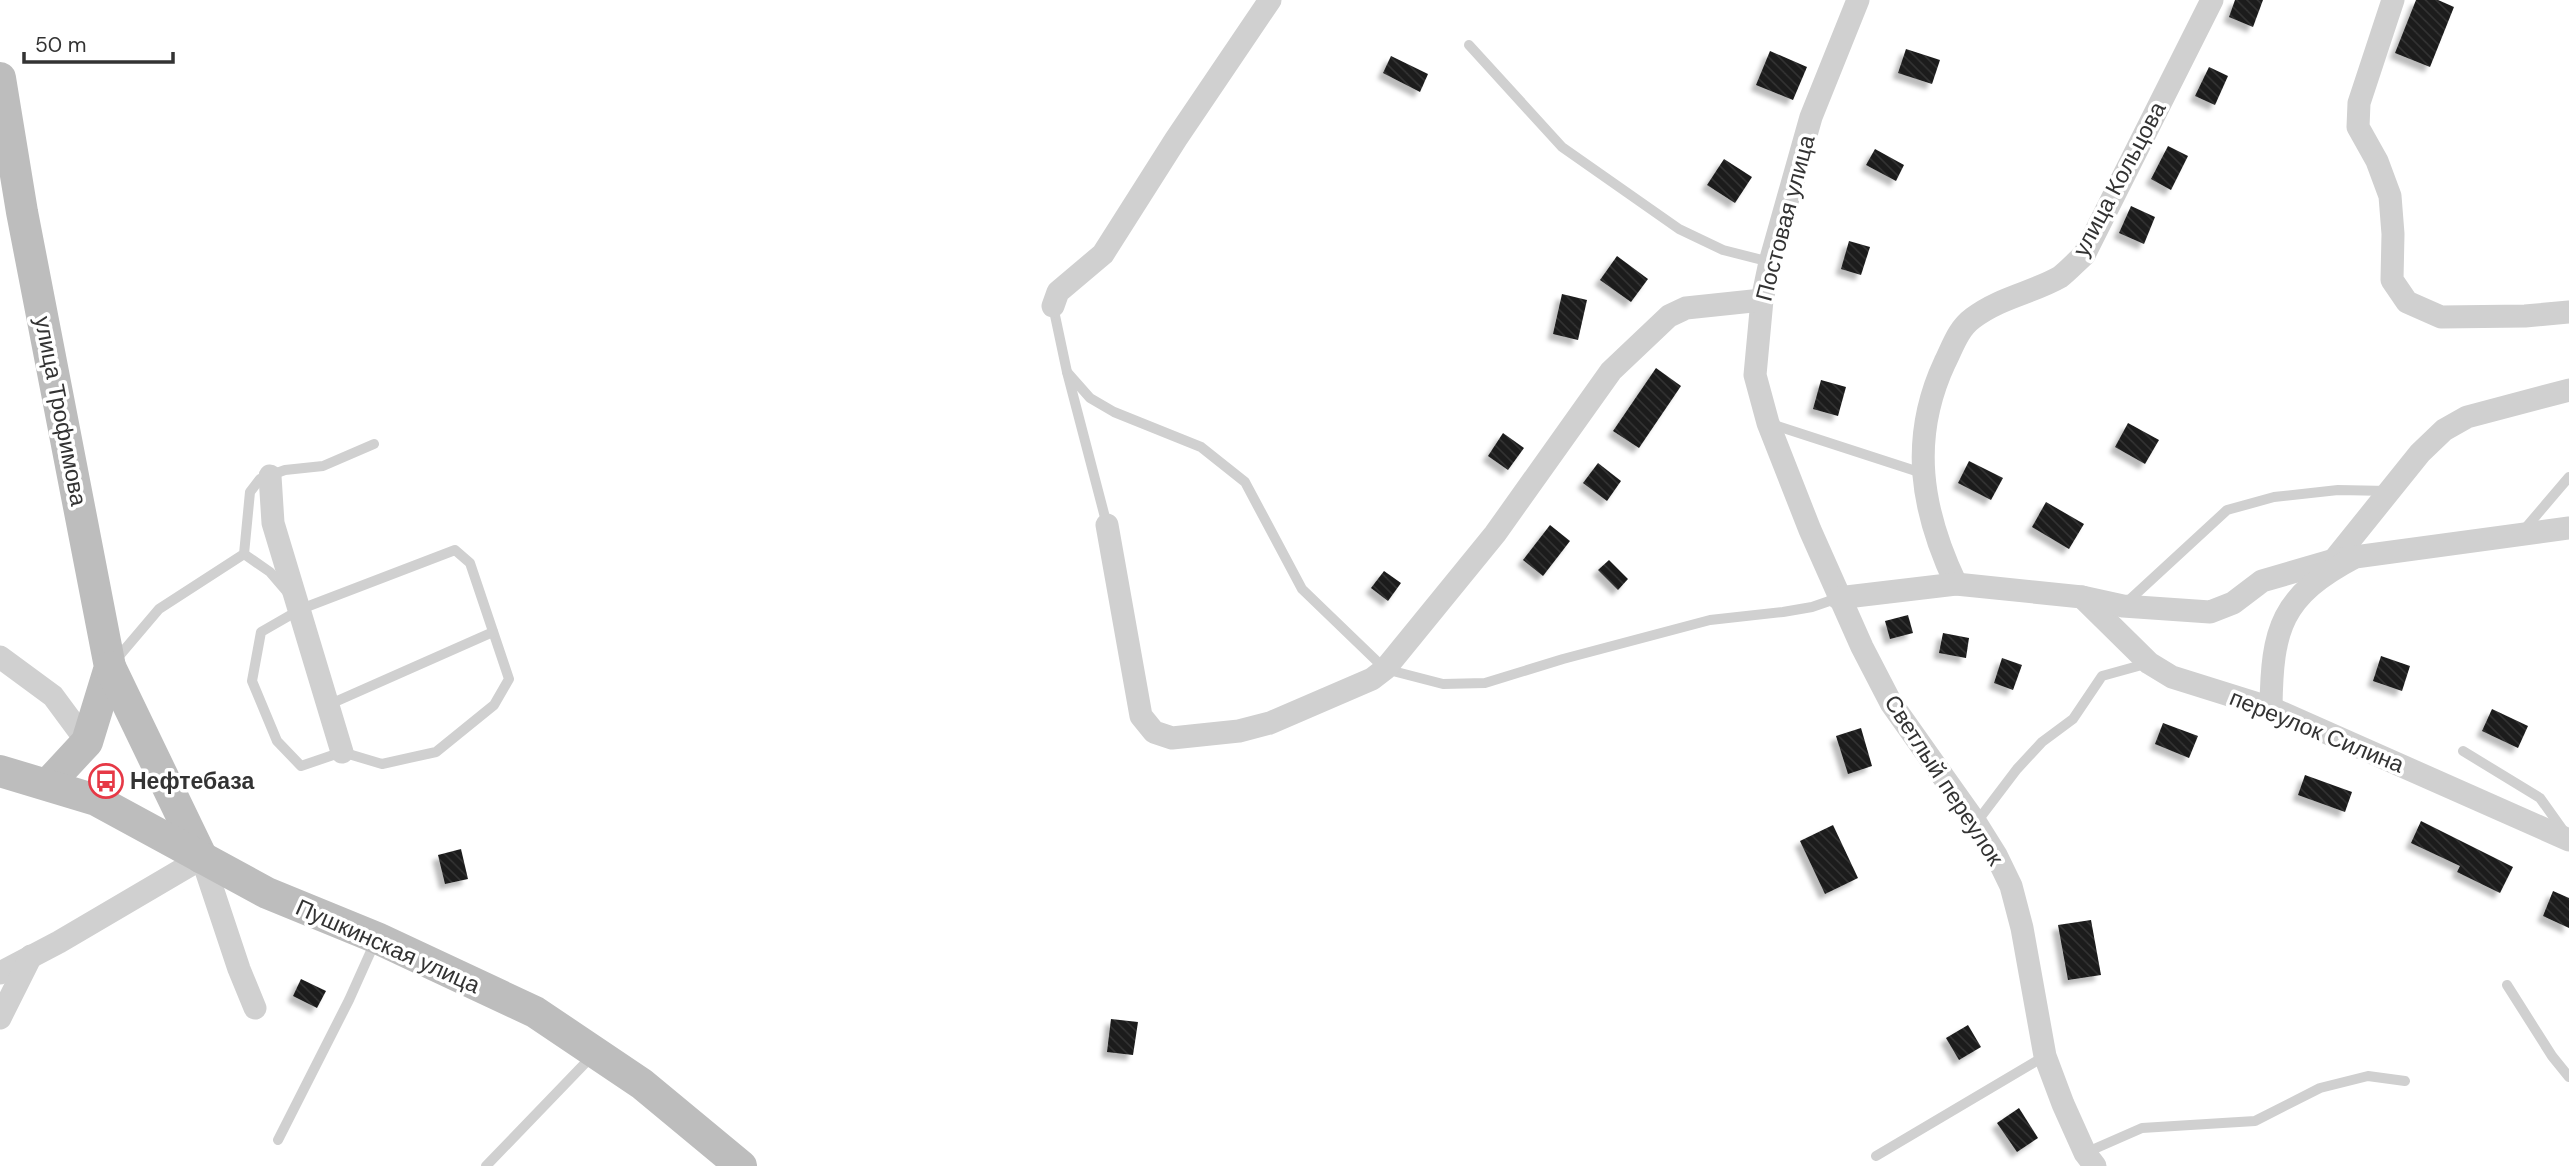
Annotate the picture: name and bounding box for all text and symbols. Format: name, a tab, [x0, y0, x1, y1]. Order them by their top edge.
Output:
scale bar	[24, 21, 173, 65]
text: 50 m	[35, 31, 86, 59]
street label: улица Кольцова	[2066, 96, 2172, 261]
street label: Постовая улица	[1748, 132, 1822, 304]
street label: улица Трофимова	[28, 313, 94, 509]
street label: переулок Силина	[2225, 682, 2409, 780]
street label: Светлый переулок	[1878, 689, 2011, 872]
bus stop icon: Нефтебаза	[87, 762, 125, 800]
place label: Нефтебаза	[130, 766, 254, 796]
street label: Пушкинская улица	[291, 892, 485, 1000]

